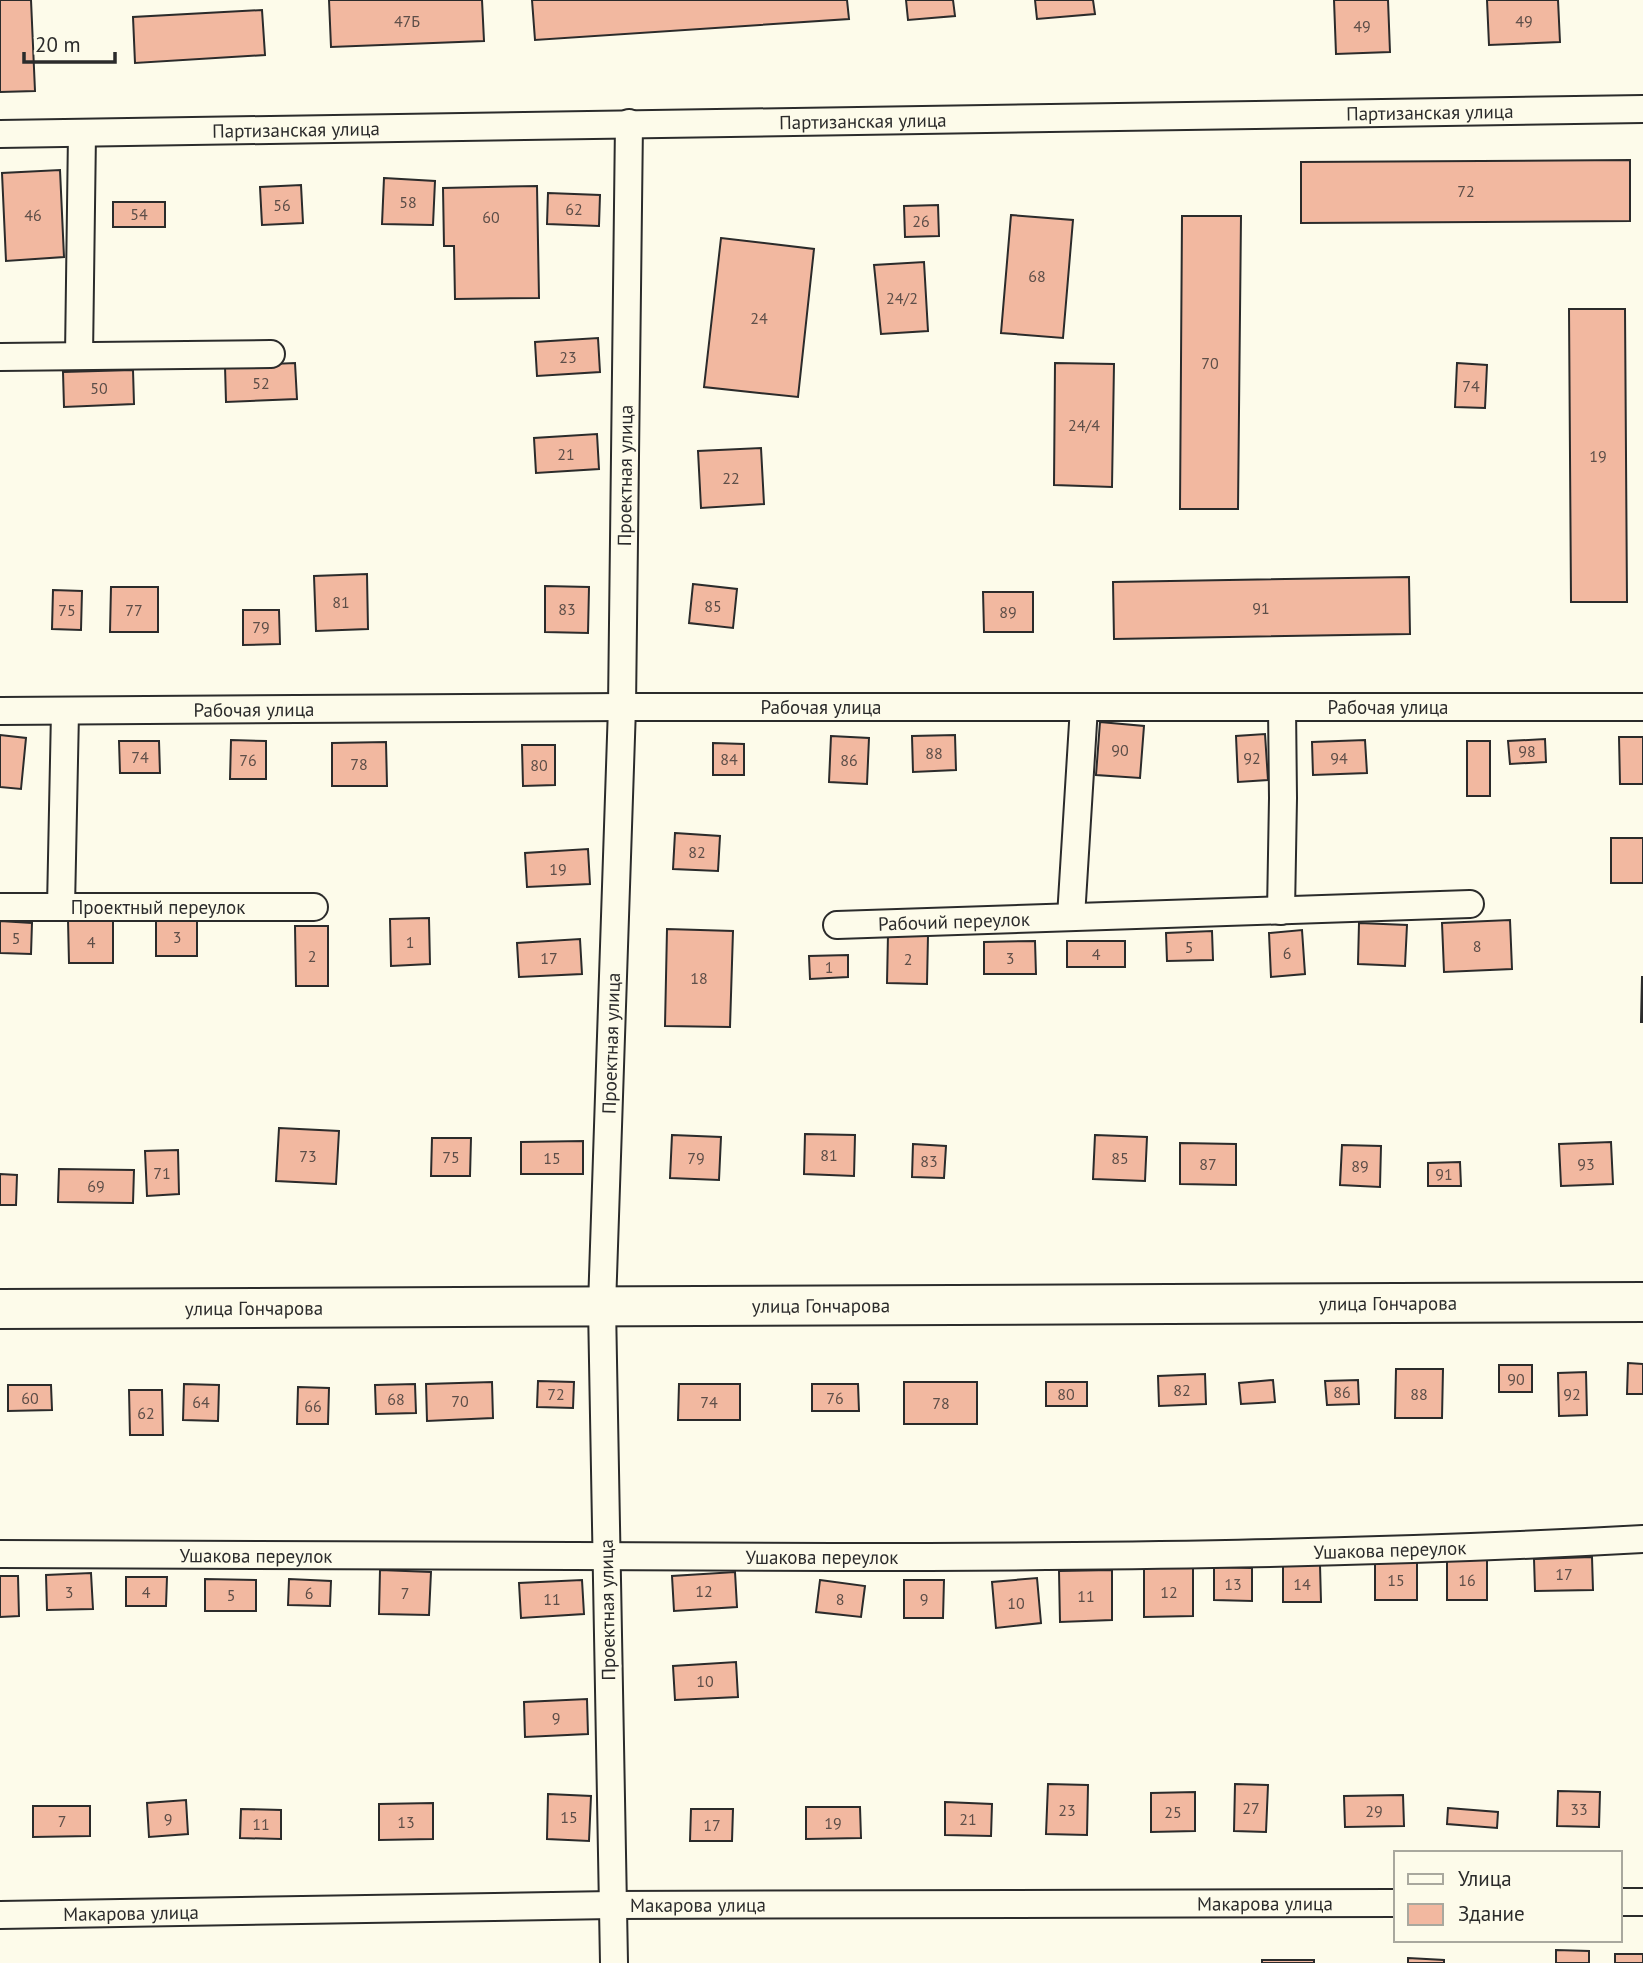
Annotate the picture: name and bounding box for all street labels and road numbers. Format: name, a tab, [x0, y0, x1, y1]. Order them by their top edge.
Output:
street label: Партизанская улица	[1346, 99, 1514, 126]
street label: Партизанская улица	[779, 108, 947, 134]
street label: Партизанская улица	[212, 116, 380, 143]
street label: Проектная улица	[612, 405, 638, 546]
street label: Рабочая улица	[760, 695, 882, 719]
street label: Рабочая улица	[1327, 695, 1449, 719]
street label: Рабочая улица	[193, 697, 315, 722]
street label: Проектный переулок	[71, 895, 245, 919]
street label: Рабочий переулок	[878, 907, 1030, 936]
street label: Проектная улица	[596, 972, 625, 1114]
street label: улица Гончарова	[1319, 1291, 1457, 1315]
street label: улица Гончарова	[752, 1293, 890, 1318]
street label: улица Гончарова	[185, 1296, 323, 1320]
street label: Ушакова переулок	[1313, 1535, 1467, 1564]
street label: Проектная улица	[594, 1539, 620, 1681]
street label: Ушакова переулок	[179, 1543, 333, 1568]
street label: Ушакова переулок	[746, 1545, 898, 1569]
street label: Макарова улица	[1197, 1891, 1333, 1916]
street label: Макарова улица	[630, 1893, 766, 1917]
street label: Макарова улица	[63, 1900, 199, 1926]

